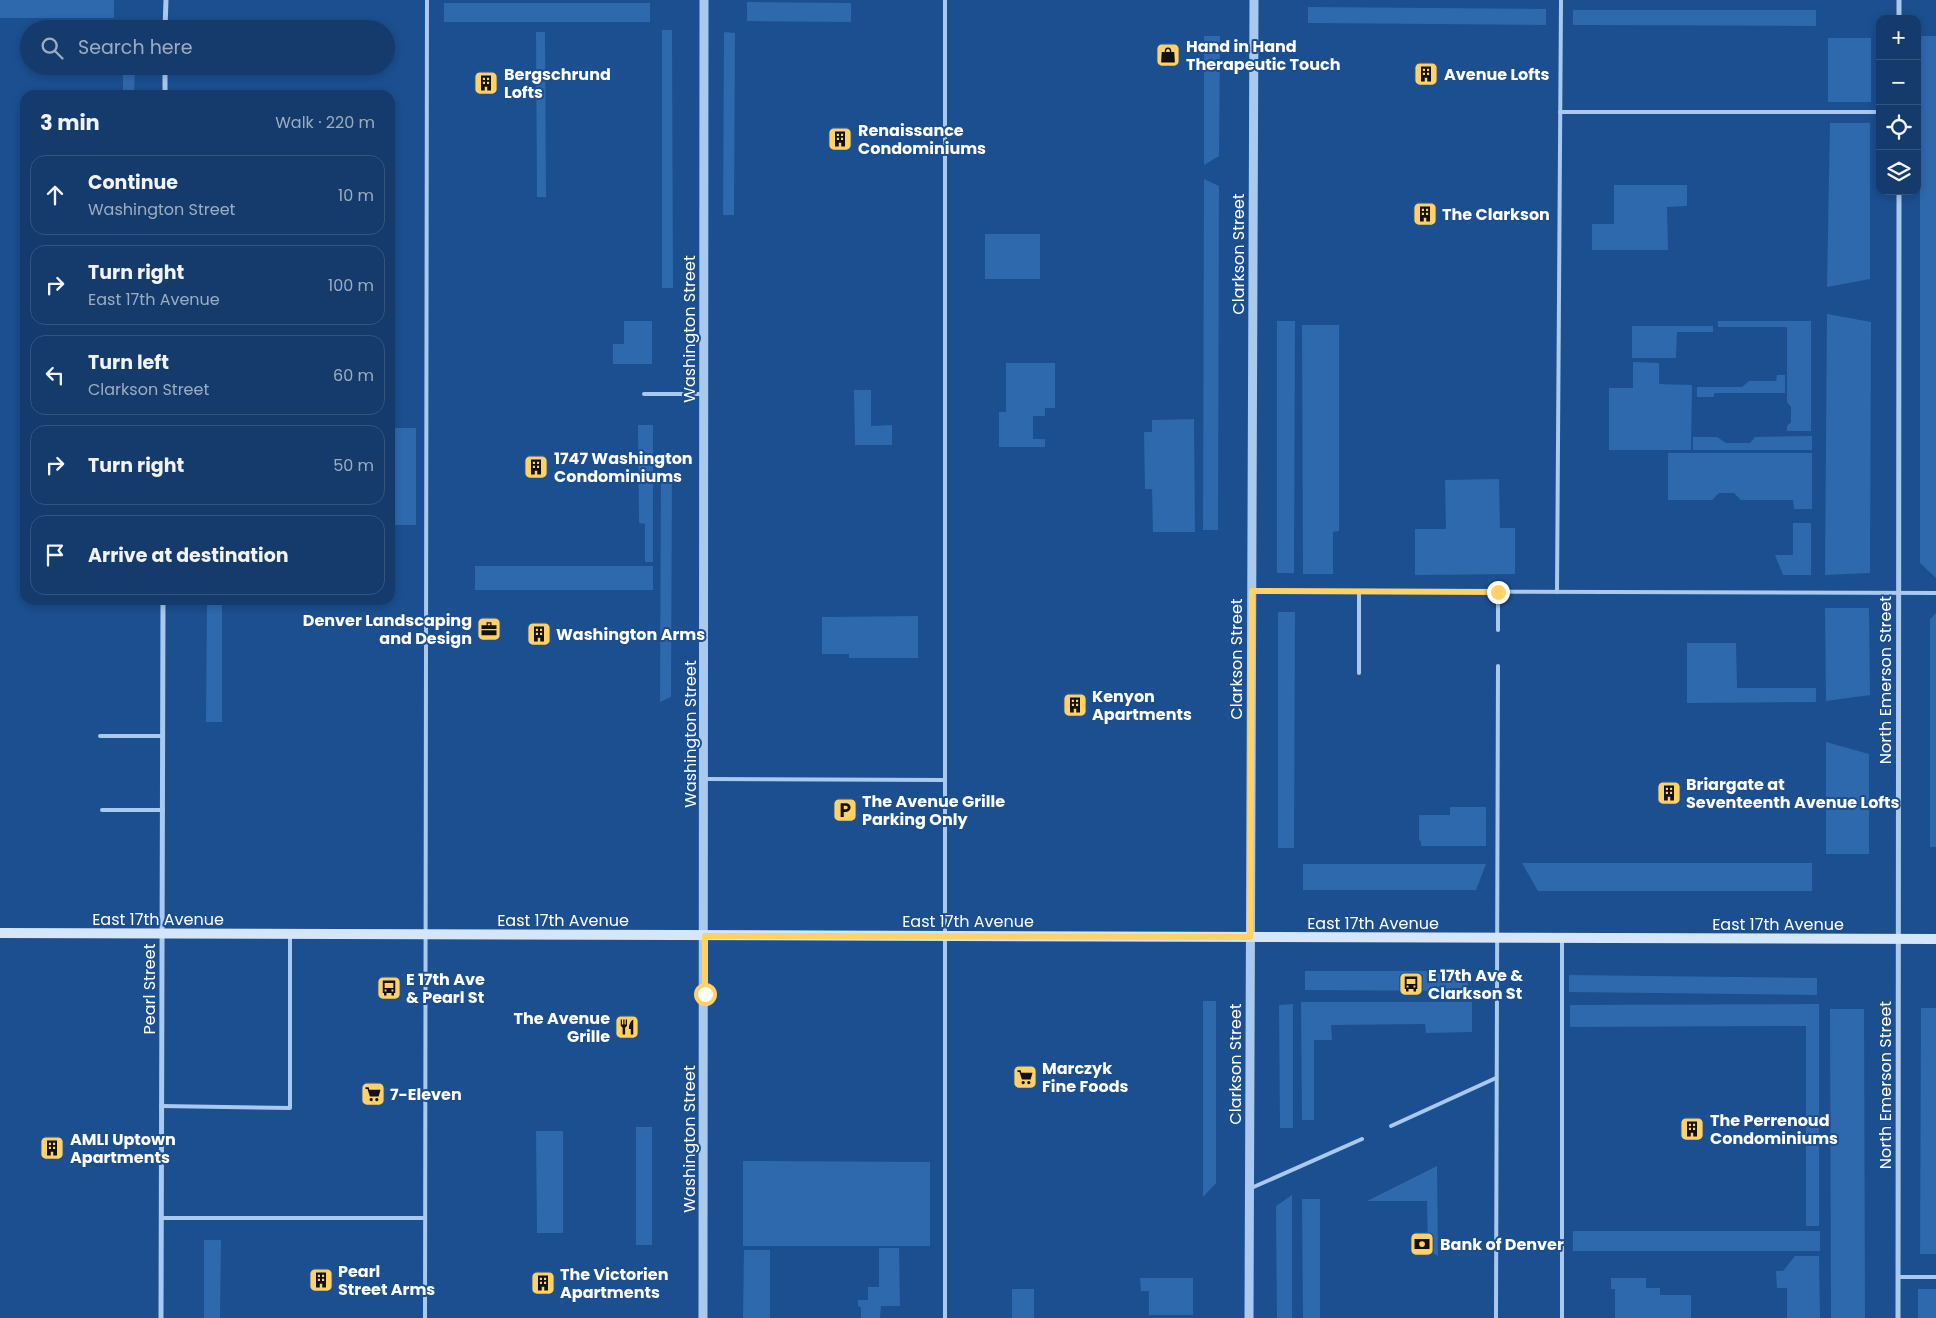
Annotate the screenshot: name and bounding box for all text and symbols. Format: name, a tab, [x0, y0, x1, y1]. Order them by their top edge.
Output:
map controls	[1876, 15, 1921, 195]
button: +	[1876, 15, 1921, 60]
search box	[20, 20, 395, 75]
icon: search	[38, 34, 66, 62]
text: Search here	[78, 34, 192, 61]
place label: Hand in Hand Therapeutic Touch	[1186, 35, 1341, 76]
shop icon: Hand in Hand Therapeutic Touch	[1155, 42, 1181, 68]
button: −	[1876, 60, 1921, 105]
building icon: Avenue Lofts	[1413, 61, 1439, 87]
place label: Bergschrund Lofts	[504, 63, 611, 104]
place label: Avenue Lofts	[1444, 63, 1550, 86]
building icon: Bergschrund Lofts	[473, 70, 499, 96]
button: locate	[1876, 105, 1921, 150]
text: 3 min	[40, 108, 100, 137]
text: Walk · 220 m	[275, 111, 375, 134]
place label: Renaissance Condominiums	[858, 119, 986, 160]
building icon: Renaissance Condominiums	[827, 126, 853, 152]
button: layers	[1876, 150, 1921, 195]
text: Continue	[88, 169, 178, 196]
icon: ahead	[41, 181, 69, 209]
text: 10 m	[338, 184, 374, 207]
street label: Clarkson Street	[1227, 193, 1250, 315]
text: Washington Street	[88, 198, 235, 221]
building icon: The Clarkson	[1412, 201, 1438, 227]
place label: The Clarkson	[1442, 203, 1550, 226]
street label: Washington Street	[678, 255, 701, 403]
text: Turn right	[88, 259, 184, 286]
icon: right	[41, 271, 69, 299]
text: 100 m	[328, 274, 374, 297]
text: East 17th Avenue	[88, 288, 220, 311]
text: Turn left	[88, 349, 169, 376]
icon: left	[41, 361, 69, 389]
text: 60 m	[333, 364, 374, 387]
text: Clarkson Street	[88, 378, 209, 401]
place label: 1747 Washington Condominiums	[554, 447, 693, 488]
icon: right	[41, 451, 69, 479]
text: Turn right	[88, 452, 184, 479]
text: 50 m	[333, 454, 374, 477]
building icon: 1747 Washington Condominiums	[523, 454, 549, 480]
icon: arrive	[41, 541, 69, 569]
text: Arrive at destination	[88, 542, 289, 569]
route end	[1487, 581, 1510, 604]
street label: North Emerson Street	[1874, 596, 1897, 764]
street label: Clarkson Street	[1225, 598, 1248, 720]
place label: Denver Landscaping and Design	[303, 609, 472, 650]
office icon: Denver Landscaping and Design	[476, 616, 502, 642]
building icon: Washington Arms	[526, 621, 552, 647]
place label: Washington Arms	[556, 623, 705, 646]
street label: Washington Street	[679, 660, 702, 808]
place label: Kenyon Apartments	[1092, 685, 1192, 726]
building icon: Kenyon Apartments	[1062, 692, 1088, 718]
place label: Briargate at Seventeenth Avenue Lofts	[1686, 773, 1900, 814]
building icon: Briargate at Seventeenth Avenue Lofts	[1656, 780, 1682, 806]
place label: The Avenue Grille Parking Only	[862, 790, 1005, 831]
parking icon: The Avenue Grille Parking Only	[832, 797, 858, 823]
street label: East 17th Avenue	[92, 908, 224, 931]
street label: East 17th Avenue	[497, 909, 629, 932]
street label: East 17th Avenue	[902, 910, 1034, 933]
street label: East 17th Avenue	[1307, 912, 1439, 935]
street label: East 17th Avenue	[1712, 913, 1844, 936]
street label: Pearl Street	[138, 943, 161, 1035]
place label: E 17th Ave & Clarkson St	[1428, 964, 1523, 1005]
place label: E 17th Ave & Pearl St	[406, 968, 485, 1009]
bus stop icon: E 17th Ave & Clarkson St	[1398, 971, 1424, 997]
bus stop icon: E 17th Ave & Pearl St	[376, 975, 402, 1001]
route start	[694, 983, 717, 1006]
street label: North Emerson Street	[1874, 1001, 1897, 1169]
street label: Clarkson Street	[1224, 1003, 1247, 1125]
place label: The Avenue Grille	[513, 1007, 610, 1048]
restaurant icon: The Avenue Grille	[614, 1014, 640, 1040]
place label: Marczyk Fine Foods	[1042, 1057, 1129, 1098]
supermarket icon: Marczyk Fine Foods	[1012, 1064, 1038, 1090]
street label: Washington Street	[678, 1065, 701, 1213]
supermarket icon: 7-Eleven	[360, 1081, 386, 1107]
place label: 7-Eleven	[390, 1083, 462, 1106]
place label: The Perrenoud Condominiums	[1710, 1109, 1838, 1150]
building icon: The Perrenoud Condominiums	[1679, 1116, 1705, 1142]
place label: AMLI Uptown Apartments	[70, 1128, 176, 1169]
building icon: AMLI Uptown Apartments	[39, 1135, 65, 1161]
bank icon: Bank of Denver	[1409, 1231, 1435, 1257]
place label: Bank of Denver	[1440, 1233, 1564, 1256]
place label: Pearl Street Arms	[338, 1260, 435, 1301]
place label: The Victorien Apartments	[560, 1263, 668, 1304]
building icon: Pearl Street Arms	[308, 1267, 334, 1293]
building icon: The Victorien Apartments	[530, 1270, 556, 1296]

